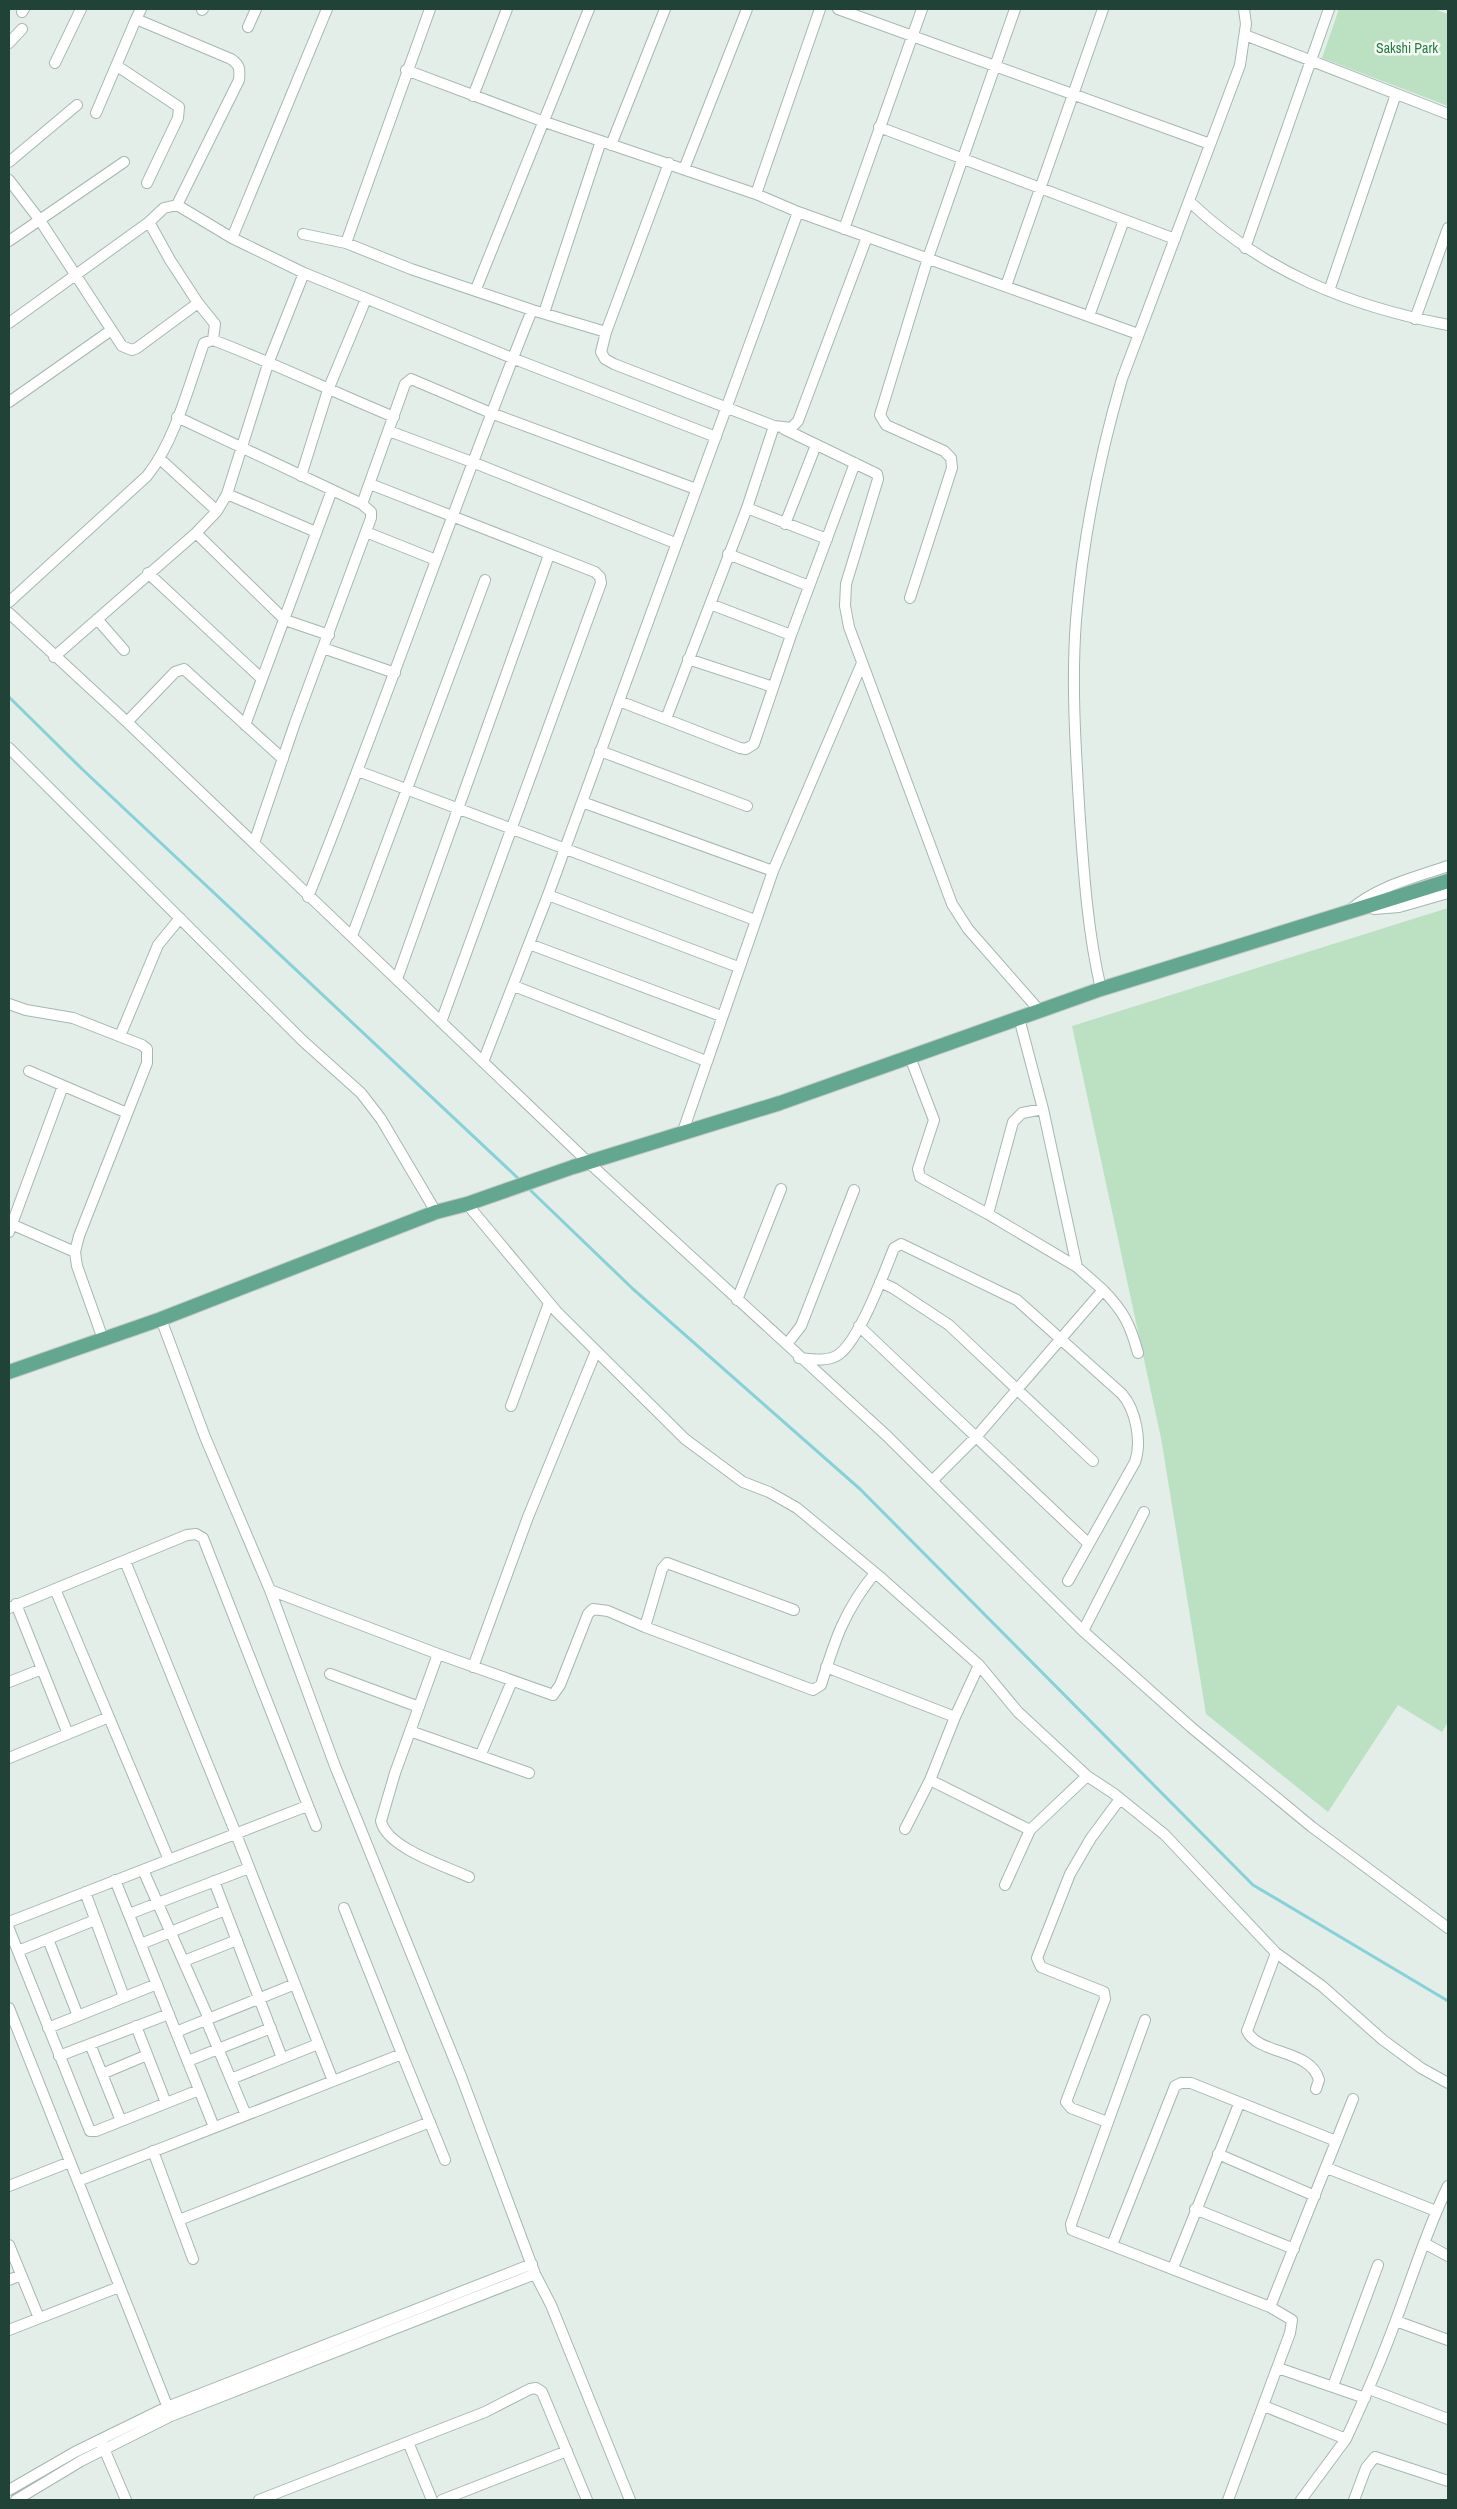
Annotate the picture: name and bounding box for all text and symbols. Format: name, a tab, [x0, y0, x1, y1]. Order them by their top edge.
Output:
park label: Sakshi Park	[1376, 39, 1438, 57]

